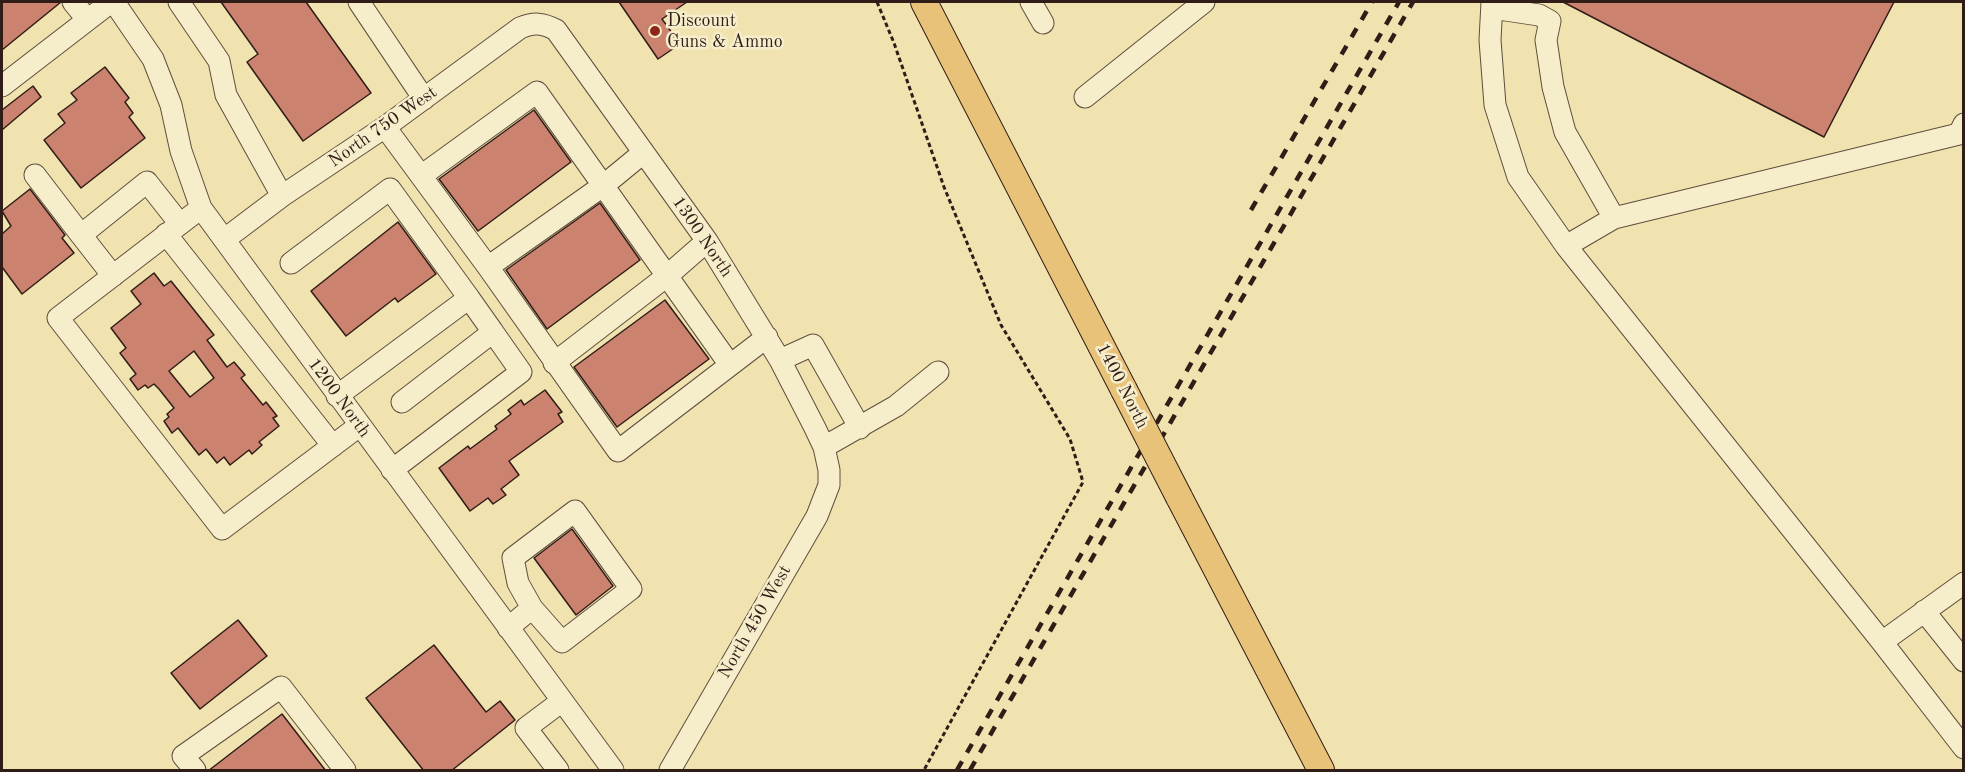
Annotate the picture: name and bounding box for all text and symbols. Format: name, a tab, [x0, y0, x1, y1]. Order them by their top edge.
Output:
place label: Discount Guns & Ammo	[667, 10, 783, 52]
marker: Discount Guns & Ammo	[648, 24, 662, 38]
street label: North 750 West	[325, 82, 441, 172]
street label: 1300 North	[667, 192, 737, 282]
street label: 1400 North	[1091, 340, 1153, 432]
street label: 1200 North	[303, 354, 375, 442]
street label: North 450 West	[714, 561, 796, 683]

